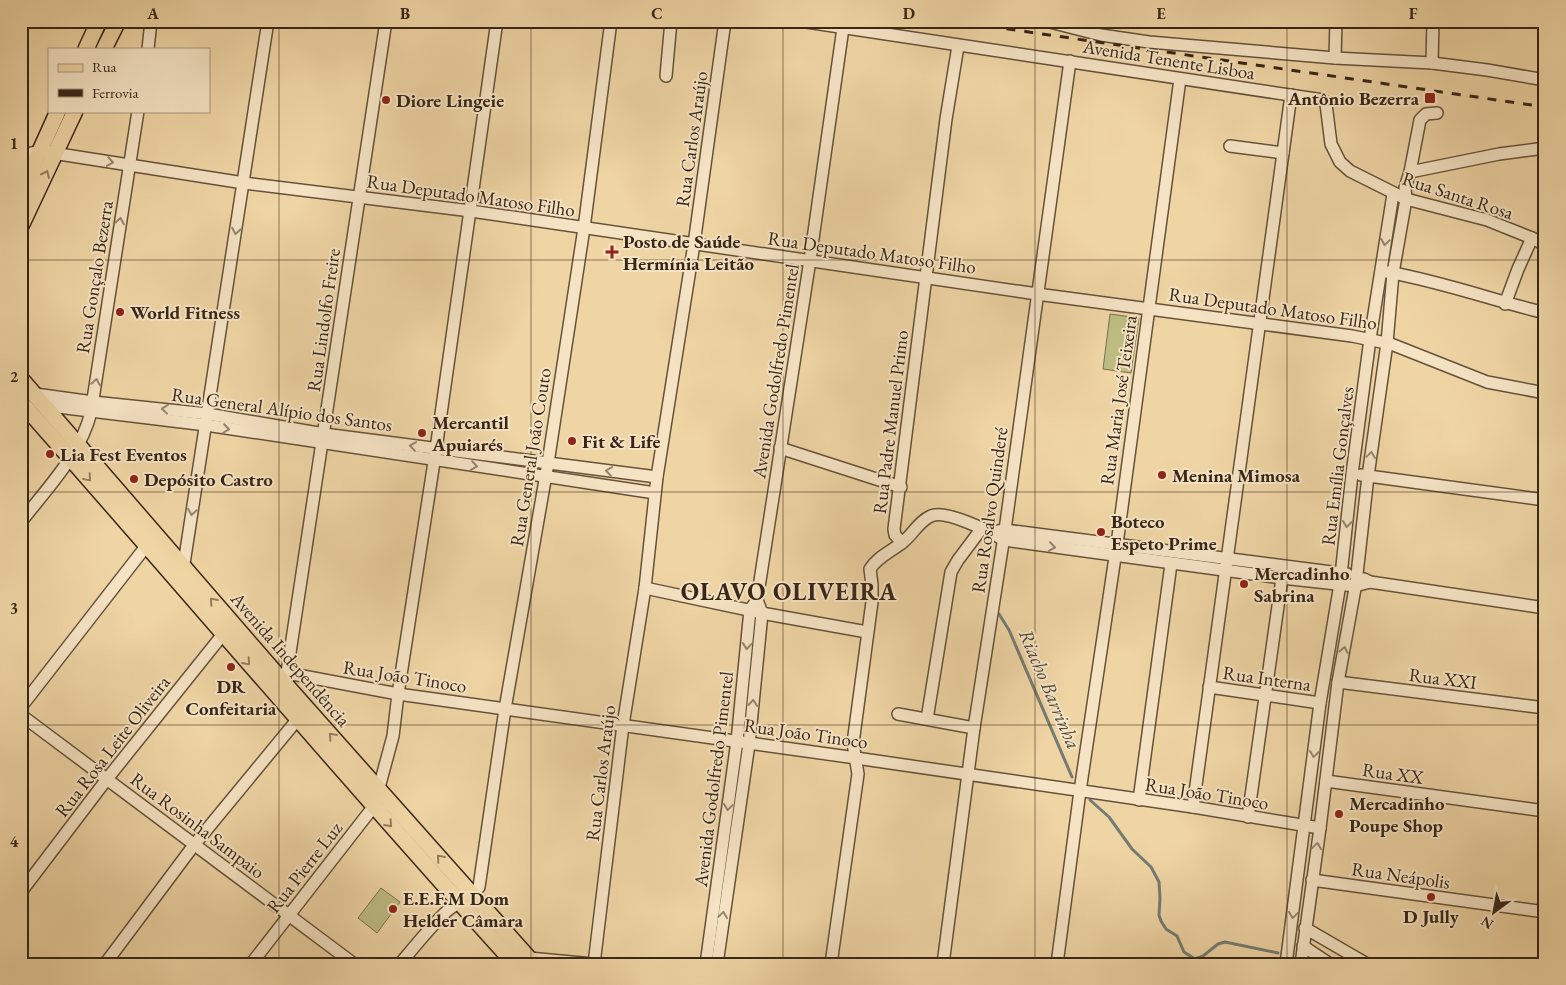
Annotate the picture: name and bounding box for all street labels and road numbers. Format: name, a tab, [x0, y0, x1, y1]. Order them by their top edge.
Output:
street label: Avenida Tenente Lisboa	[1080, 33, 1257, 86]
street label: Rua Carlos Araújo	[670, 69, 713, 209]
street label: Rua Santa Rosa	[1399, 166, 1517, 225]
street label: Rua Deputado Matoso Filho	[365, 168, 577, 222]
street label: Rua Gonçalo Bezerra	[70, 198, 119, 355]
street label: Rua Deputado Matoso Filho	[766, 225, 978, 279]
street label: Rua Lindolfo Freire	[301, 247, 346, 393]
street label: Avenida Godolfredo Pimentel	[746, 262, 805, 481]
street label: Rua Deputado Matoso Filho	[1167, 281, 1379, 335]
street label: Rua Maria José Teixeira	[1094, 313, 1143, 487]
street label: Rua Padre Manuel Primo	[867, 329, 914, 515]
street label: Rua General João Couto	[504, 366, 557, 548]
street label: Rua General Alípio dos Santos	[170, 382, 394, 437]
street label: Rua Emília Gonçalves	[1315, 385, 1360, 547]
street label: Rua Rosalvo Quinderé	[965, 426, 1014, 595]
street label: Avenida Independência	[225, 586, 356, 732]
street label: Rua João Tinoco	[341, 654, 469, 699]
street label: Rua Interna	[1221, 660, 1313, 697]
street label: Rua XXI	[1408, 662, 1479, 695]
street label: Avenida Godolfredo Pimentel	[688, 669, 739, 889]
street label: Rua Rosa Leite Oliveira	[49, 670, 176, 822]
street label: Rua Carlos Araújo	[580, 704, 621, 843]
street label: Rua João Tinoco	[742, 712, 869, 755]
street label: Rua XX	[1361, 757, 1426, 790]
street label: Rua Rosinha Sampaio	[125, 767, 270, 884]
street label: Rua João Tinoco	[1143, 771, 1271, 816]
street label: Rua Pierre Luz	[261, 816, 349, 918]
street label: Rua Neápolis	[1350, 856, 1452, 895]

